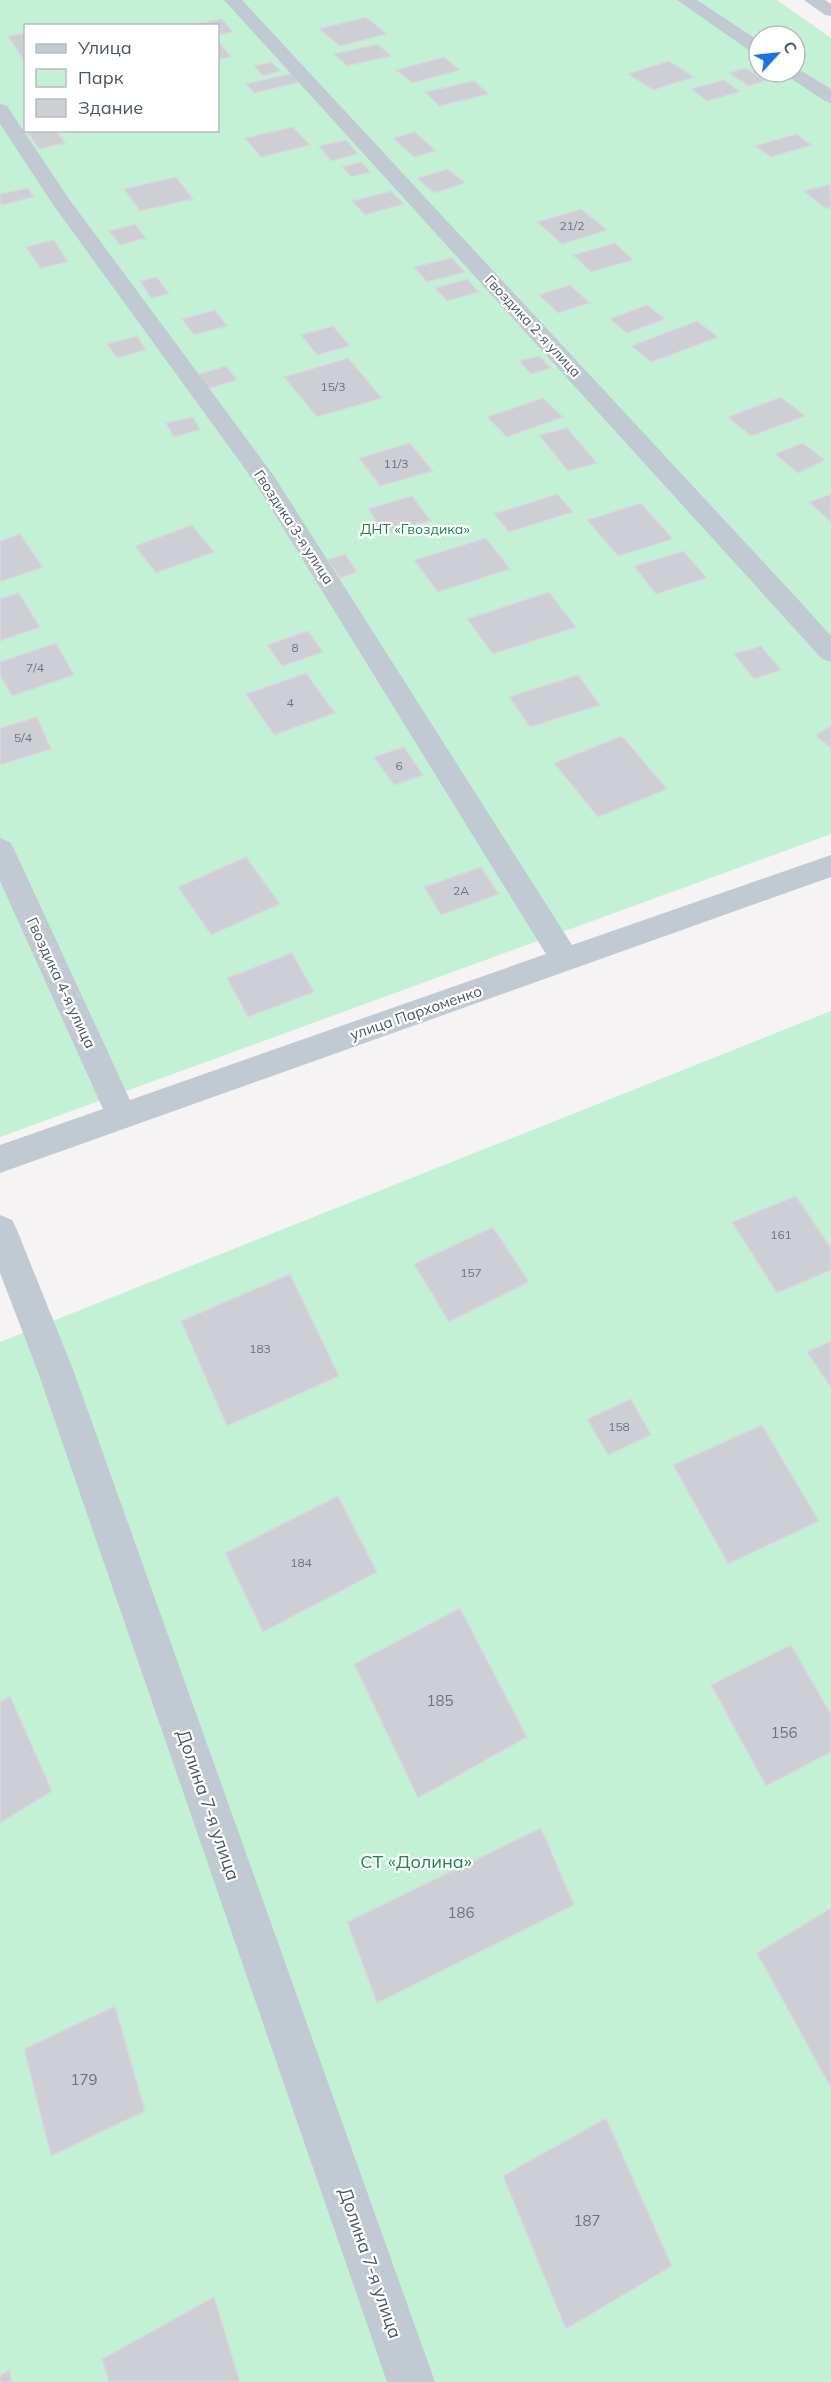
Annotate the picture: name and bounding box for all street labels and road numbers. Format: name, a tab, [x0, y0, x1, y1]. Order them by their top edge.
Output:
street label: Гвоздика 2-я улица	[481, 271, 585, 381]
street label: Гвоздика 3-я улица	[250, 466, 338, 588]
street label: Гвоздика 4-я улица	[23, 914, 100, 1051]
street label: улица Пархоменко	[347, 981, 484, 1044]
street label: Долина 7-я улица	[172, 1726, 245, 1883]
street label: Долина 7-я улица	[334, 2184, 407, 2341]

